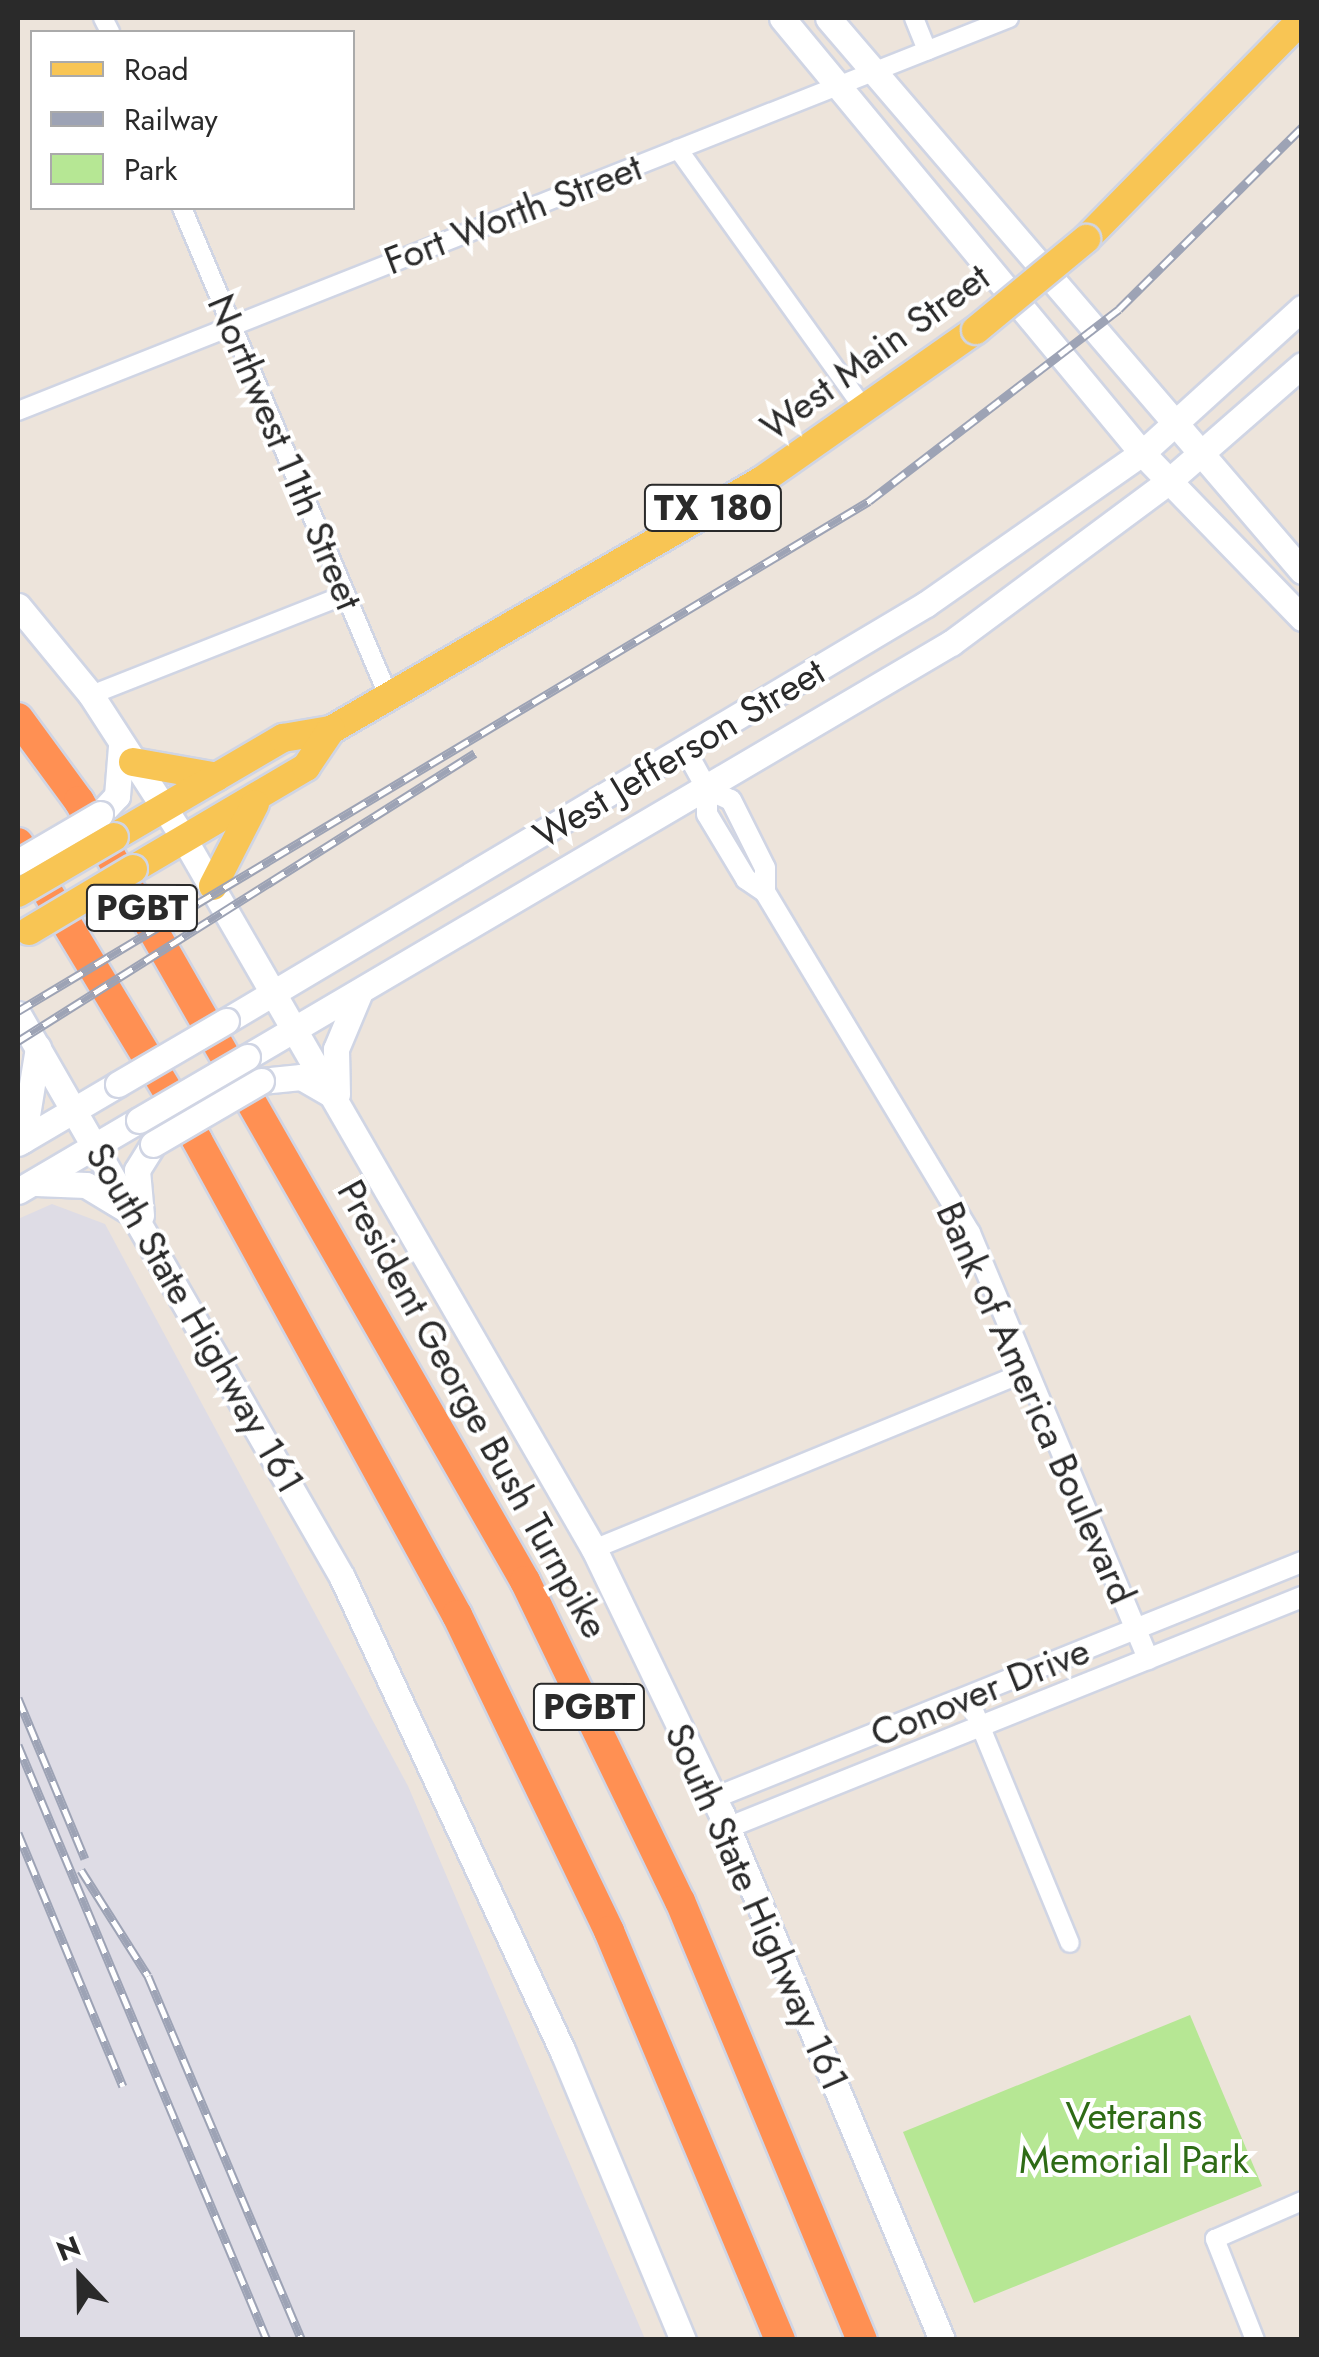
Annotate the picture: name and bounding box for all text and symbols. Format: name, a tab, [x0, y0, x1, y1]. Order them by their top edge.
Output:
legend	[30, 30, 355, 210]
text: Road	[124, 48, 189, 91]
text: Railway	[124, 98, 218, 141]
street label: Fort Worth Street	[378, 144, 648, 284]
text: Park	[124, 148, 177, 191]
street label: West Main Street	[752, 254, 998, 450]
street label: Northwest 11th Street	[198, 287, 372, 617]
road number: TX 180	[643, 478, 783, 538]
street label: West Jefferson Street	[525, 648, 833, 858]
road number: PGBT	[84, 878, 200, 938]
street label: South State Highway 161	[76, 1135, 314, 1501]
street label: President George Bush Turnpike	[328, 1172, 618, 1646]
street label: Bank of America Boulevard	[927, 1195, 1145, 1611]
street label: Conover Drive	[864, 1627, 1096, 1757]
road number: PGBT	[532, 1677, 646, 1737]
street label: South State Highway 161	[655, 1716, 859, 2098]
park label: Veterans Memorial Park	[1019, 2093, 1249, 2182]
text: N	[51, 2226, 87, 2272]
north arrow	[30, 2227, 130, 2327]

